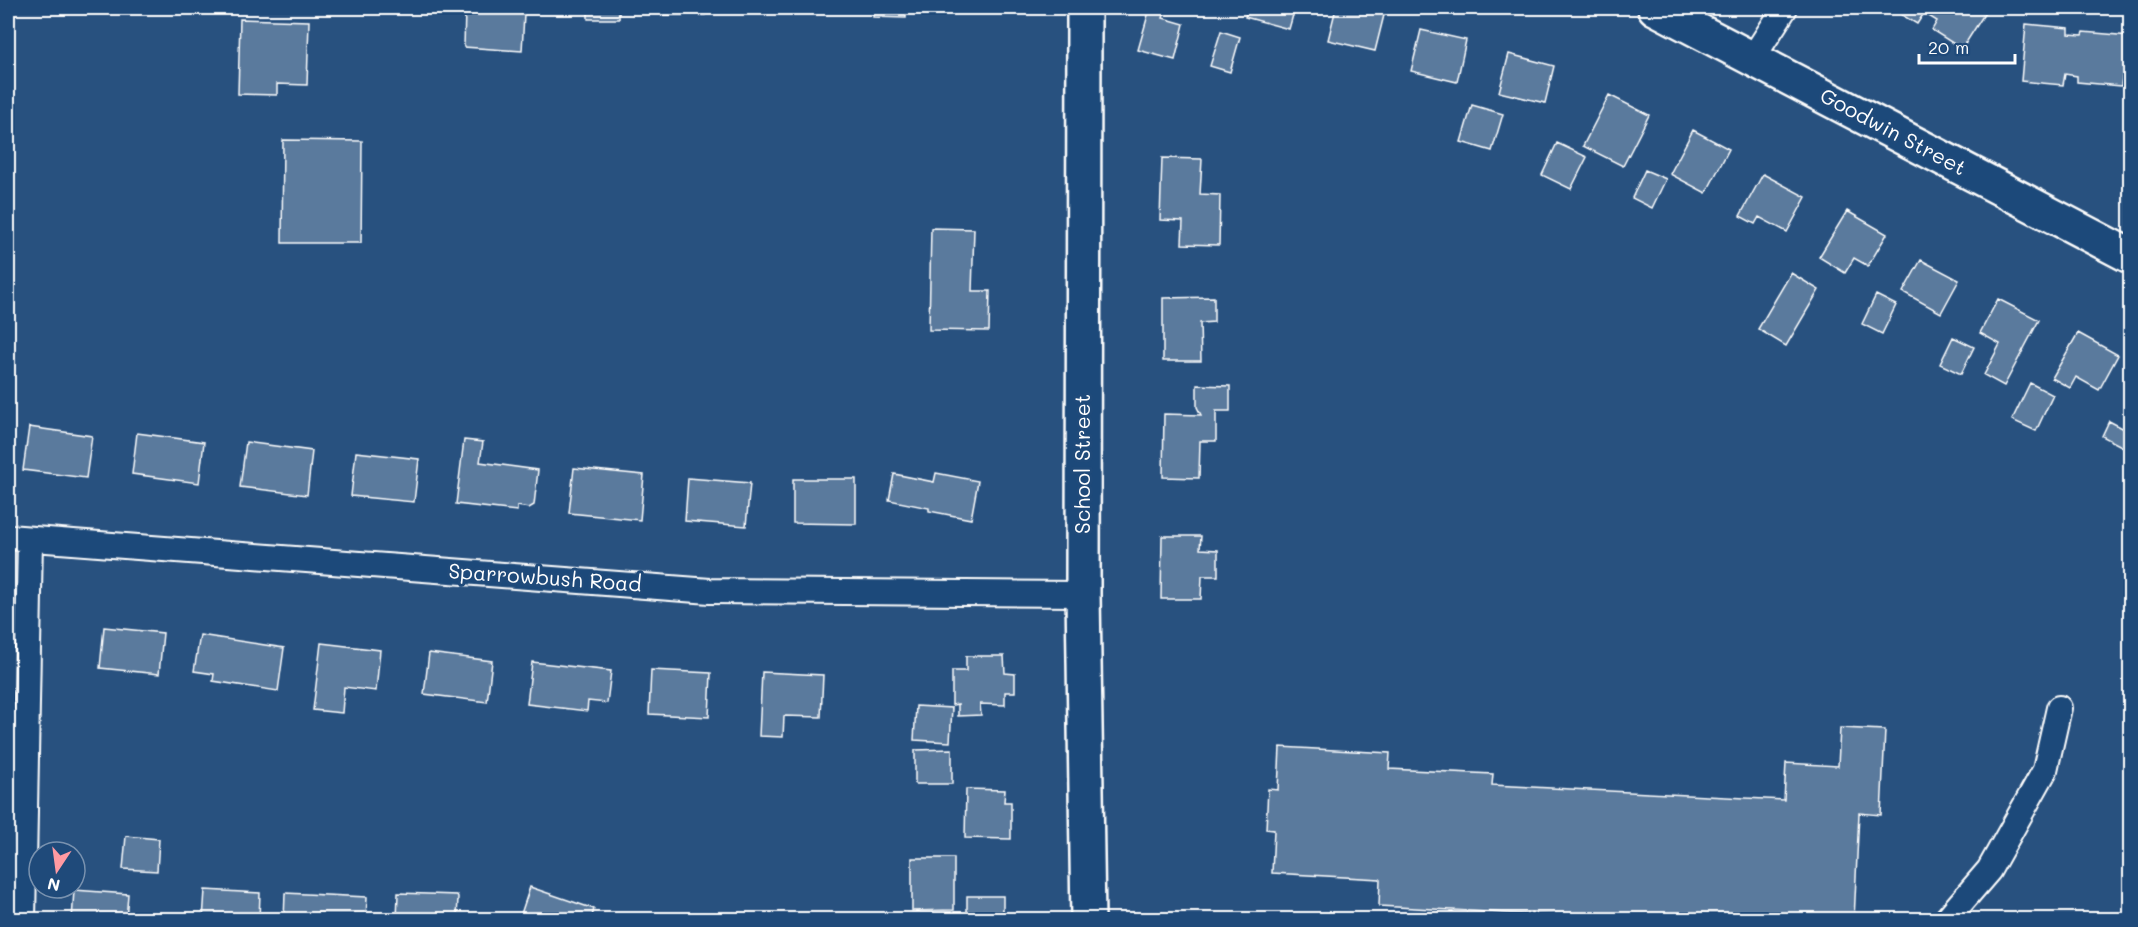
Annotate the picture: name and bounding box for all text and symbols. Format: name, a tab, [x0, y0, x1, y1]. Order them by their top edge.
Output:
scale bar	[1919, 27, 2015, 65]
text: 20 m	[1928, 35, 1969, 59]
street label: Goodwin Street	[1816, 81, 1971, 181]
street label: School Street	[1068, 394, 1095, 534]
street label: Sparrowbush Road	[448, 556, 643, 597]
north arrow	[27, 840, 87, 900]
text: N	[45, 874, 62, 897]

